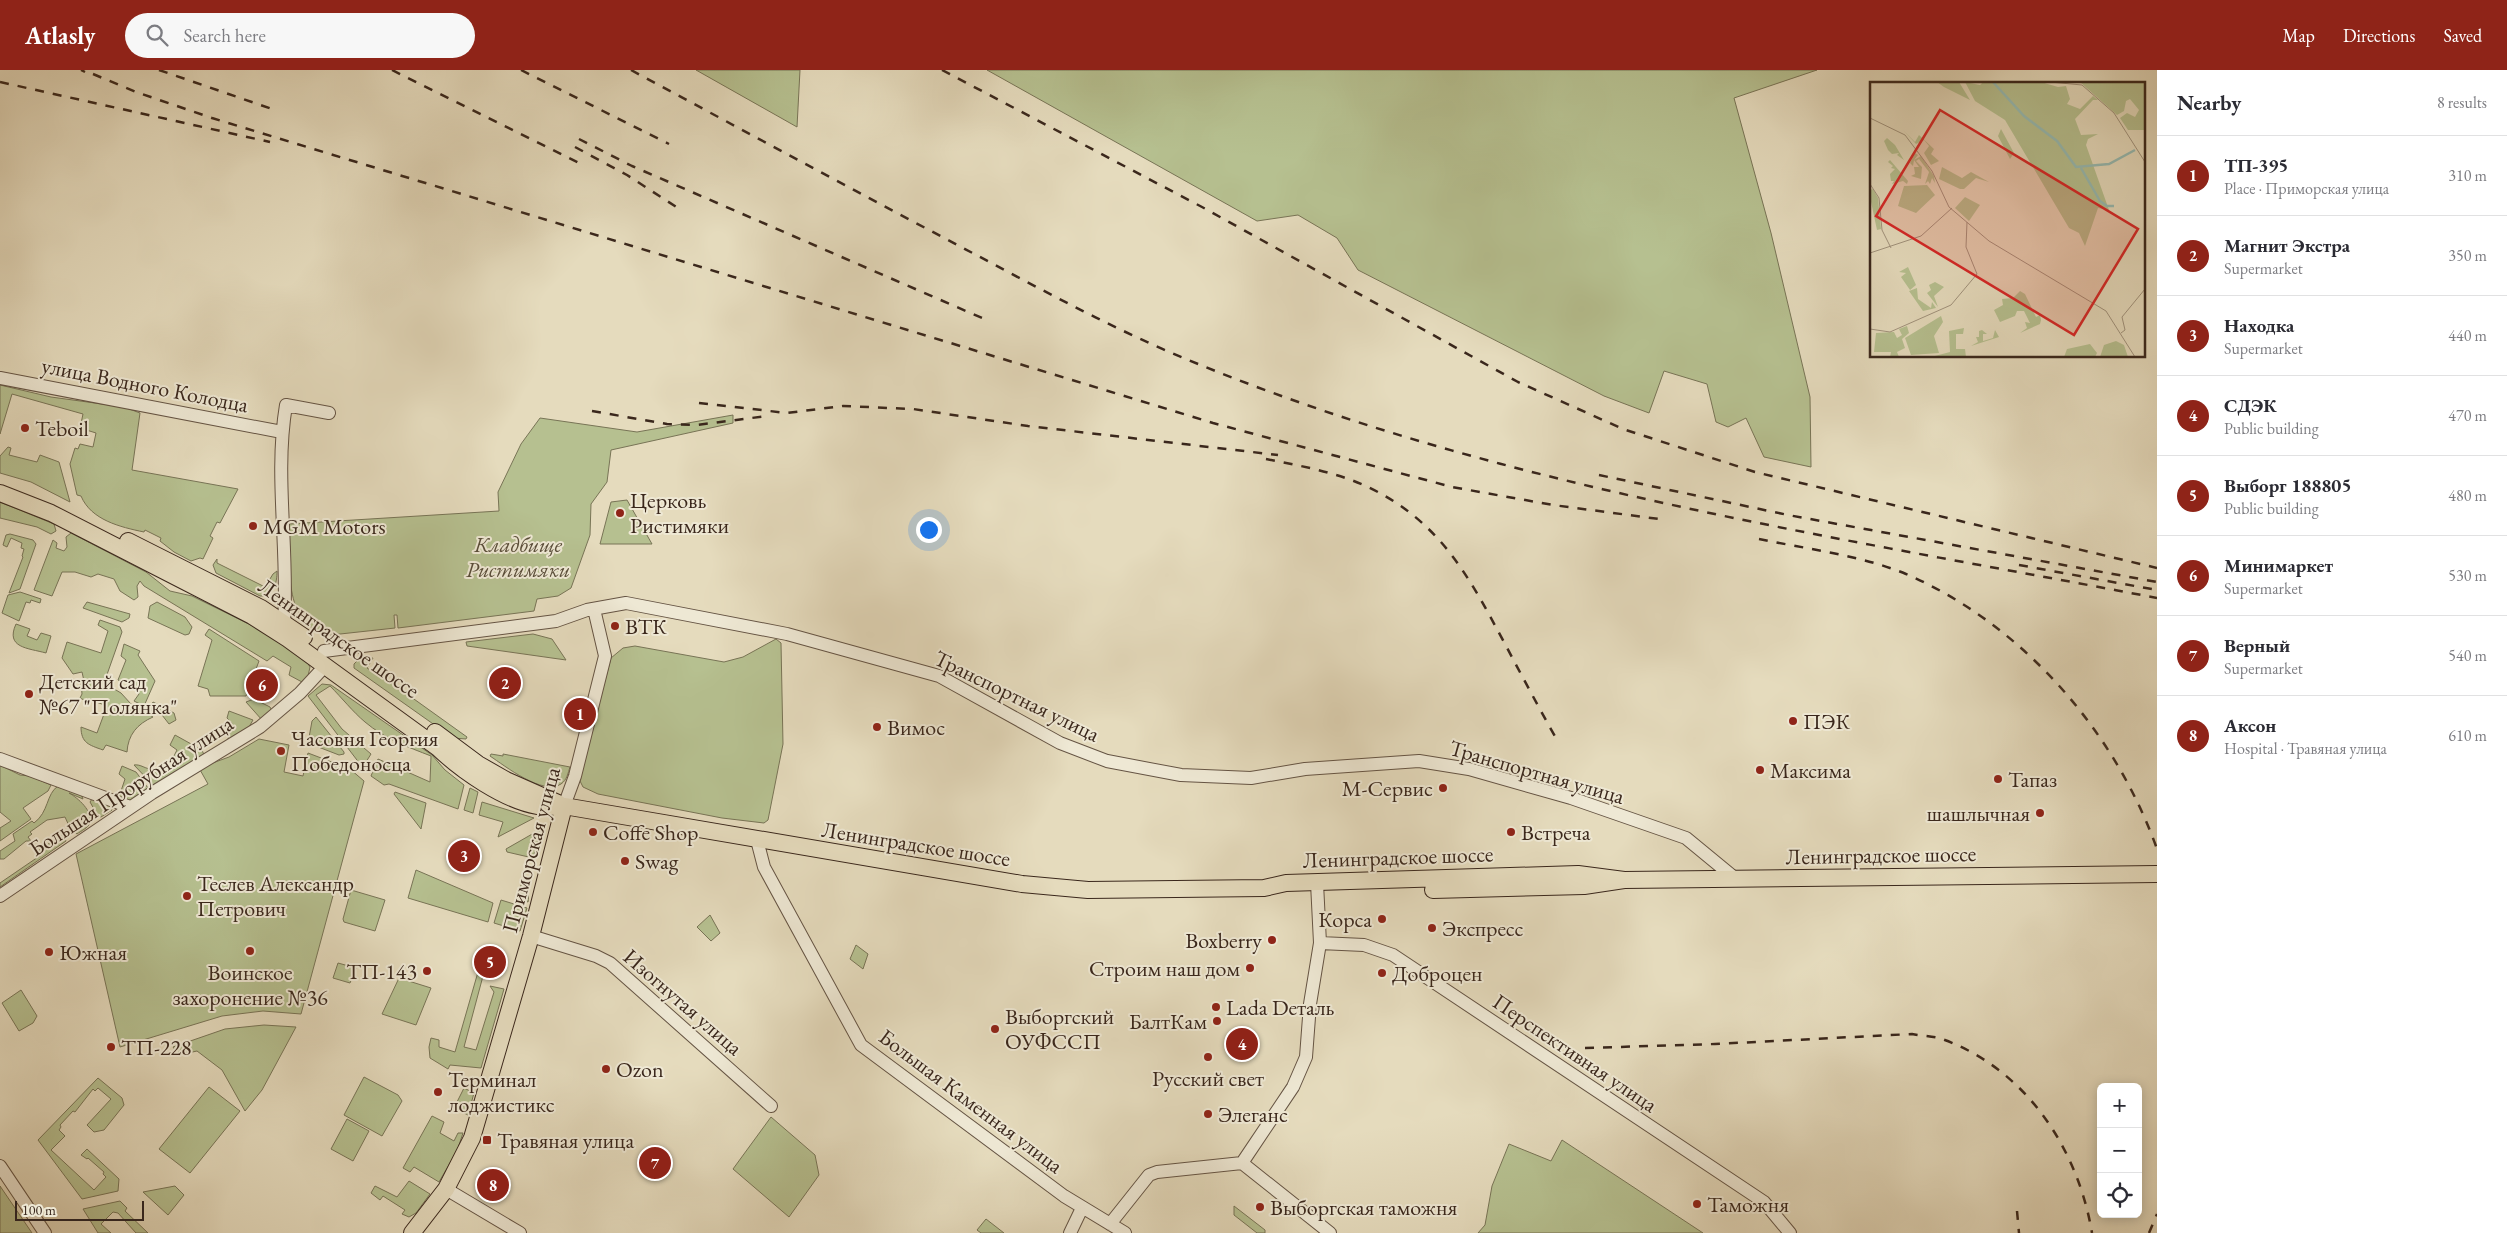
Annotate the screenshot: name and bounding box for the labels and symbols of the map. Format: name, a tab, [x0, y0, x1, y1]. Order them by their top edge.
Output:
inset map	[1870, 82, 2144, 358]
street label: улица Водного Колодца	[39, 351, 251, 419]
place label: Teboil	[35, 414, 89, 443]
marker: Teboil	[19, 422, 31, 434]
place label: Церковь Ристимяки	[630, 486, 729, 540]
marker: Церковь Ристимяки	[614, 507, 626, 519]
place label: MGM Motors	[263, 512, 386, 541]
your location	[916, 517, 942, 543]
marker: MGM Motors	[247, 520, 259, 532]
park label: Кладбище Ристимяки	[466, 530, 570, 584]
street label: Ленинградское шоссе	[253, 571, 426, 705]
place label: ВТК	[625, 612, 667, 641]
marker: ВТК	[609, 620, 621, 632]
street label: Транспортная улица	[929, 643, 1105, 749]
pin: 2	[489, 664, 521, 702]
pin: 6	[246, 666, 278, 704]
place label: Детский сад №67 "Полянка"	[39, 667, 178, 721]
marker: Детский сад №67 "Полянка"	[23, 688, 35, 700]
pin: 1	[564, 695, 596, 733]
place label: ПЭК	[1803, 707, 1851, 736]
street label: Большая Прорубная улица	[23, 709, 239, 863]
place label: Вимос	[887, 713, 945, 742]
marker: ПЭК	[1787, 715, 1799, 727]
marker: Вимос	[871, 721, 883, 733]
place label: Часовня Георгия Победоносца	[291, 724, 439, 778]
street label: Транспортная улица	[1446, 733, 1628, 811]
marker: Часовня Георгия Победоносца	[275, 745, 287, 757]
place label: Максима	[1770, 756, 1851, 785]
street label: Приморская улица	[495, 764, 567, 936]
marker: Максима	[1754, 764, 1766, 776]
place label: Тапаз	[2008, 765, 2057, 794]
marker: Тапаз	[1992, 773, 2004, 785]
place label: М-Сервис	[1342, 774, 1433, 803]
marker: М-Сервис	[1437, 782, 1449, 794]
place label: шашлычная	[1927, 799, 2030, 828]
marker: шашлычная	[2034, 807, 2046, 819]
street label: Ленинградское шоссе	[820, 815, 1013, 873]
place label: Coffe Shop	[603, 818, 698, 847]
place label: Встреча	[1521, 818, 1591, 847]
marker: Coffe Shop	[587, 826, 599, 838]
marker: Встреча	[1505, 826, 1517, 838]
pin: 3	[448, 837, 480, 875]
street label: Ленинградское шоссе	[1302, 839, 1494, 875]
street label: Ленинградское шоссе	[1785, 839, 1977, 871]
place label: Swag	[635, 847, 679, 876]
marker: Swag	[619, 855, 631, 867]
place label: Теслев Александр Петрович	[197, 869, 354, 923]
marker: Теслев Александр Петрович	[181, 890, 193, 902]
place label: Корса	[1318, 905, 1372, 934]
marker: Корса	[1376, 913, 1388, 925]
place label: Экспресс	[1442, 914, 1523, 943]
marker: Экспресс	[1426, 922, 1438, 934]
place label: Boxberry	[1185, 926, 1262, 955]
marker: Boxberry	[1266, 934, 1278, 946]
place label: Южная	[59, 938, 127, 967]
street label: Изогнутая улица	[617, 942, 749, 1062]
pin: 5	[474, 943, 506, 981]
marker: Воинское захоронение №36	[244, 945, 256, 957]
marker: Южная	[43, 946, 55, 958]
place label: Строим наш дом	[1089, 954, 1240, 983]
place label: ТП-143	[346, 957, 417, 986]
place label: Воинское захоронение №36	[172, 958, 328, 1012]
place label: Доброцен	[1392, 959, 1482, 988]
marker: Строим наш дом	[1244, 962, 1256, 974]
marker: ТП-143	[421, 965, 433, 977]
marker: Доброцен	[1376, 967, 1388, 979]
street label: Перспективная улица	[1487, 987, 1663, 1119]
place label: Lada Dеталь	[1226, 993, 1334, 1022]
marker: Lada Dеталь	[1210, 1001, 1222, 1013]
place label: Выборгский ОУФССП	[1005, 1002, 1115, 1056]
place label: БалтКам	[1129, 1007, 1207, 1036]
marker: БалтКам	[1211, 1015, 1223, 1027]
street label: Большая Каменная улица	[873, 1022, 1069, 1180]
marker: Выборгский ОУФССП	[989, 1023, 1001, 1035]
pin: 4	[1226, 1025, 1258, 1063]
place label: ТП-228	[121, 1033, 192, 1062]
marker: ТП-228	[105, 1041, 117, 1053]
marker: Русский свет	[1202, 1051, 1214, 1063]
place label: Ozon	[616, 1055, 664, 1084]
marker: Ozon	[600, 1063, 612, 1075]
place label: Русский свет	[1152, 1064, 1264, 1093]
place label: Терминал лоджистикс	[448, 1065, 555, 1119]
marker: Терминал лоджистикс	[432, 1086, 444, 1098]
place label: Элеганс	[1218, 1100, 1288, 1129]
marker: Элеганс	[1202, 1108, 1214, 1120]
place label: Травяная улица	[497, 1126, 634, 1155]
marker: Травяная улица	[481, 1134, 493, 1146]
pin: 7	[639, 1144, 671, 1182]
pin: 8	[477, 1166, 509, 1204]
place label: Таможня	[1707, 1190, 1789, 1219]
place label: Выборгская таможня	[1270, 1193, 1457, 1222]
scale bar	[15, 1198, 144, 1221]
marker: Таможня	[1691, 1198, 1703, 1210]
marker: Выборгская таможня	[1254, 1201, 1266, 1213]

